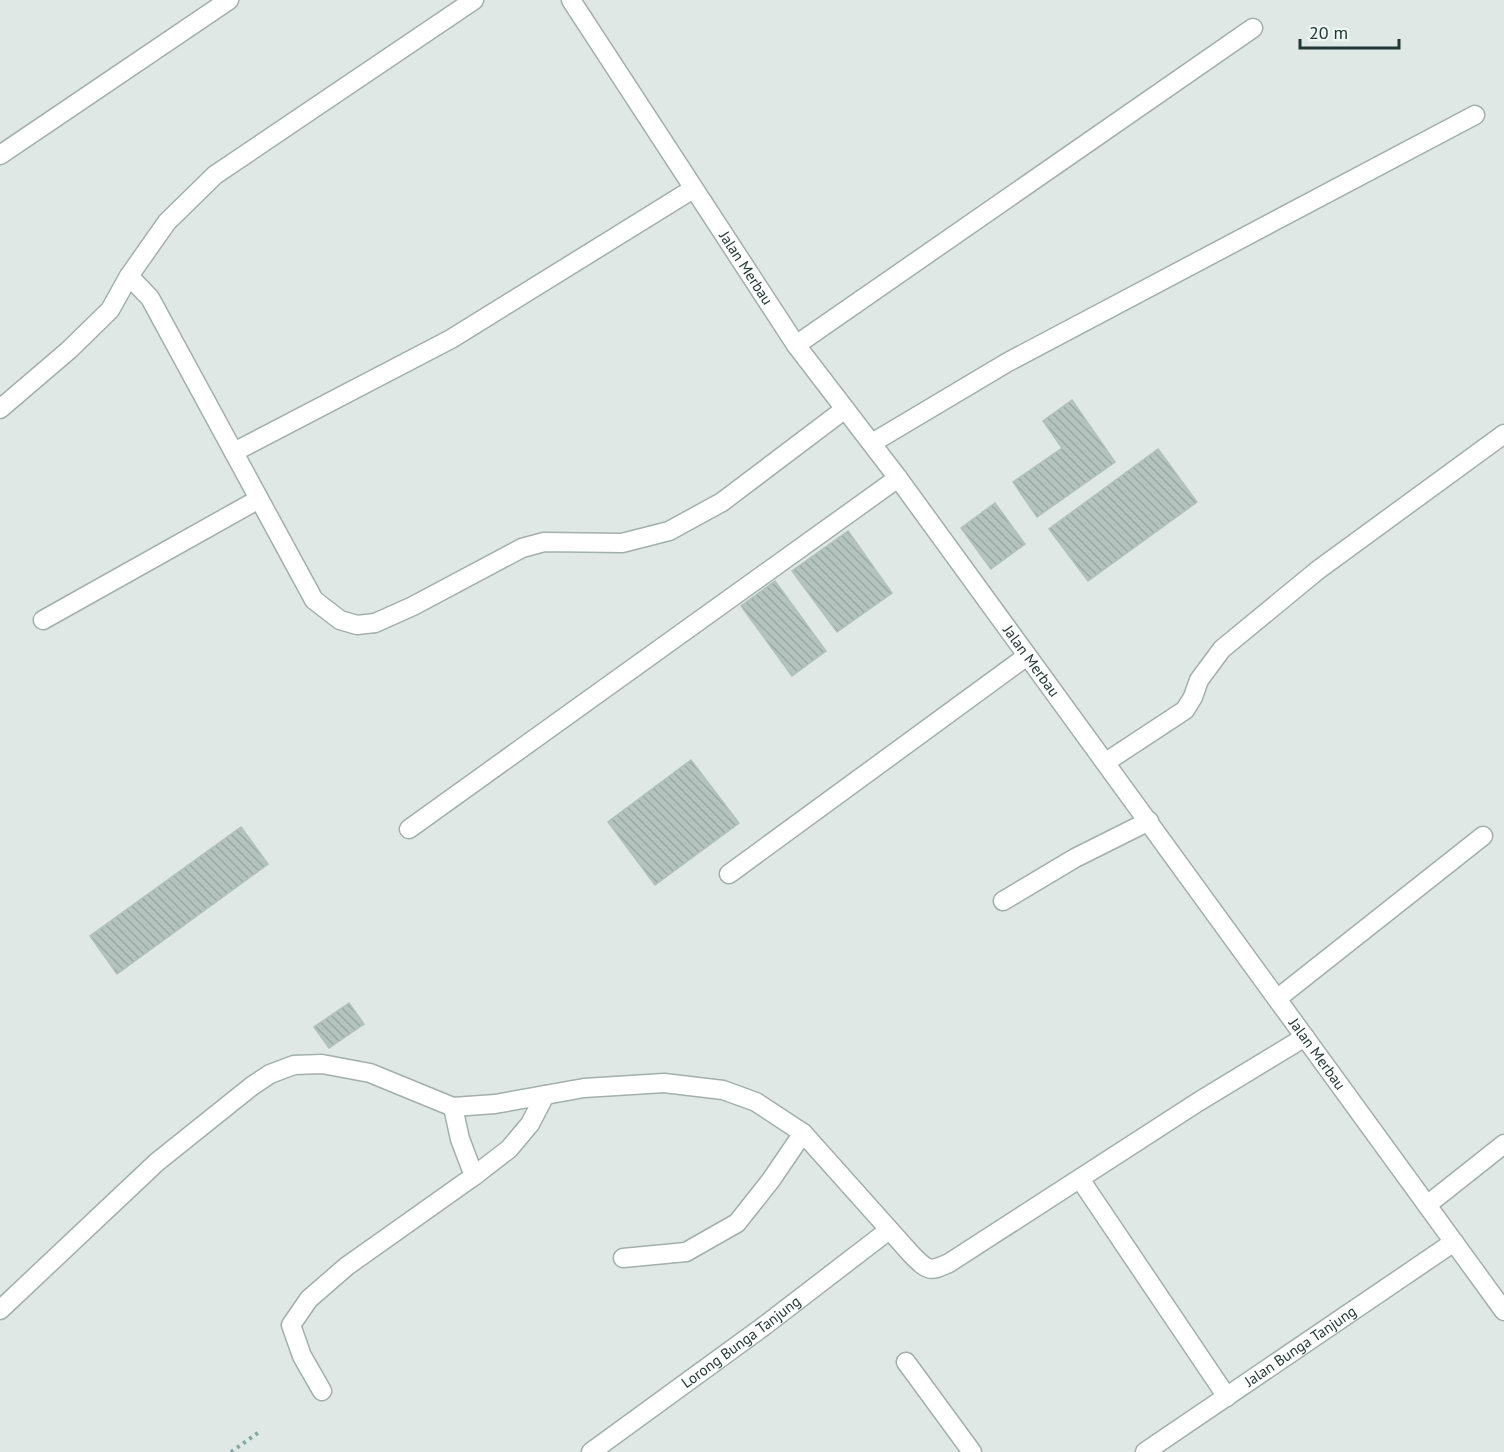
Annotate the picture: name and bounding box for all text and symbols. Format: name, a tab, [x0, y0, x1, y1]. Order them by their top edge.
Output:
scale bar	[1300, 12, 1399, 50]
text: 20 m	[1309, 21, 1348, 44]
street label: Jalan Merbau	[715, 226, 777, 308]
street label: Jalan Merbau	[999, 620, 1064, 700]
street label: Jalan Merbau	[1285, 1013, 1350, 1093]
street label: Lorong Bunga Tanjung	[678, 1291, 804, 1392]
street label: Jalan Bunga Tanjung	[1240, 1301, 1360, 1391]

